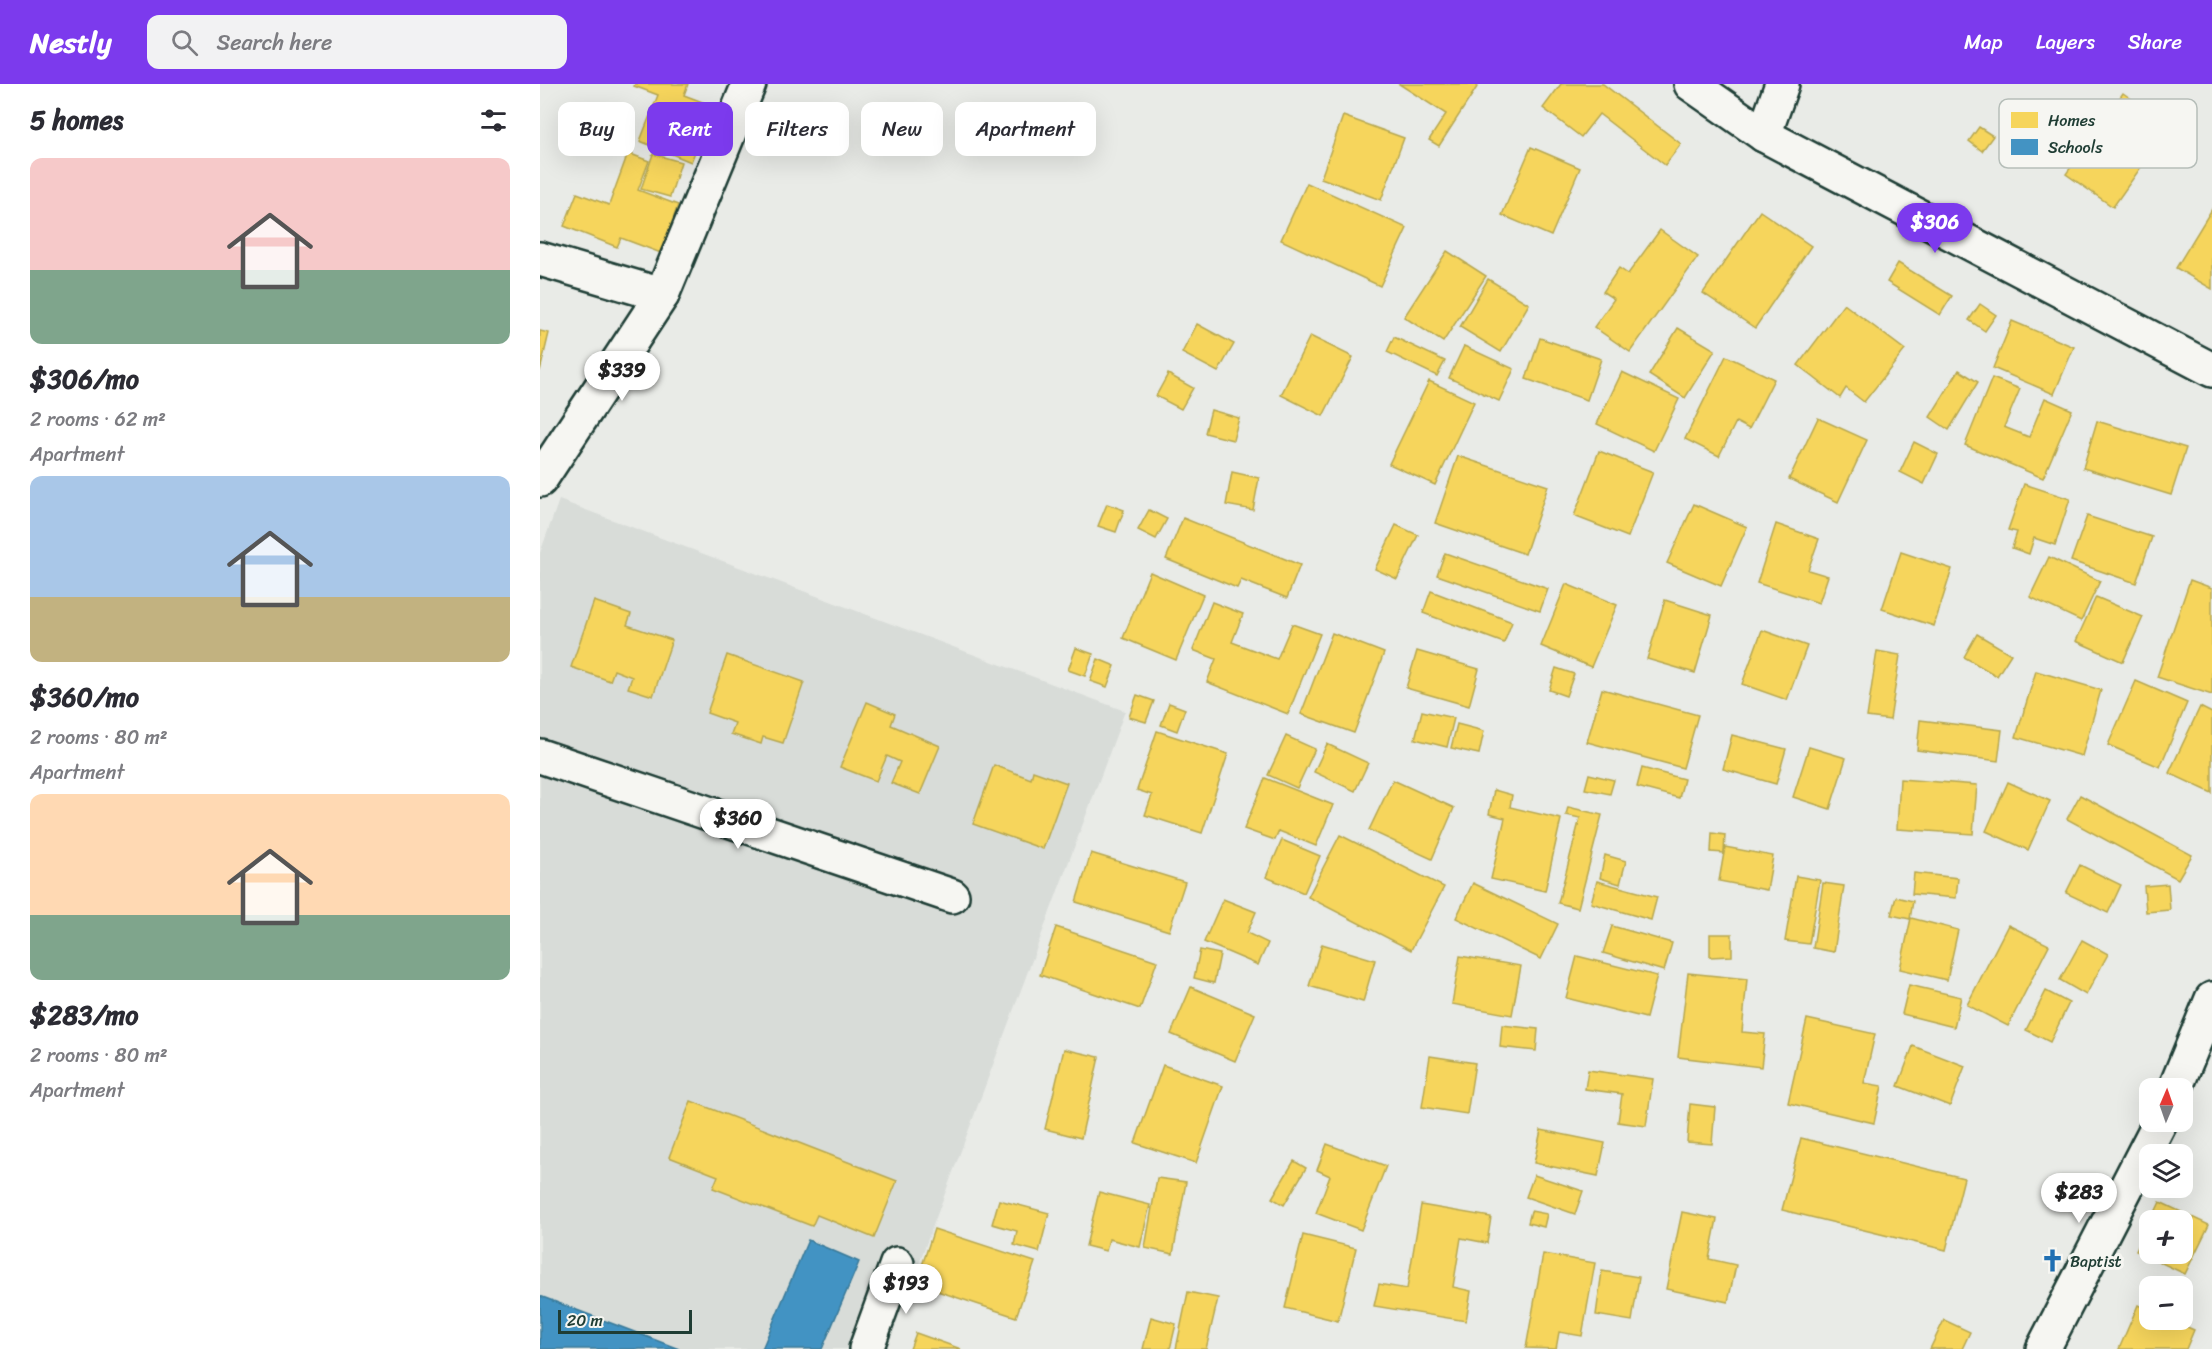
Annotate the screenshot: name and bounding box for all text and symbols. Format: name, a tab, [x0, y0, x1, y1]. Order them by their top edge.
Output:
search box	[147, 15, 567, 69]
text: Nestly	[30, 18, 111, 67]
text: Search here	[216, 23, 332, 62]
text: Map	[1964, 23, 2003, 61]
text: Layers	[2036, 23, 2095, 61]
text: Share	[2128, 23, 2182, 61]
icon: search	[168, 26, 201, 59]
text: 5 homes	[30, 97, 123, 143]
legend	[1999, 99, 2197, 168]
chip: Buy	[558, 102, 635, 156]
chip: Rent	[647, 102, 733, 156]
chip: Filters	[745, 102, 849, 156]
chip: New	[861, 102, 943, 156]
chip: Apartment	[955, 102, 1096, 156]
icon: filters	[477, 104, 510, 137]
text: Homes	[2048, 106, 2096, 135]
text: Schools	[2048, 133, 2103, 162]
icon: home	[216, 197, 324, 305]
pin: $306	[1899, 203, 1971, 254]
text: $306	[1911, 205, 1959, 240]
pin: $339	[586, 351, 658, 402]
text: $339	[598, 353, 646, 388]
text: $306/mo	[30, 356, 139, 402]
text: 2 rooms · 62 m²	[30, 402, 166, 437]
text: Apartment	[30, 437, 124, 472]
icon: home	[216, 515, 324, 623]
text: $360/mo	[30, 674, 139, 720]
text: 2 rooms · 80 m²	[30, 720, 168, 755]
text: Apartment	[30, 755, 124, 790]
pin: $360	[702, 799, 774, 850]
text: $360	[714, 801, 762, 836]
icon: home	[216, 833, 324, 941]
text: $283/mo	[30, 992, 139, 1038]
text: 2 rooms · 80 m²	[30, 1038, 168, 1073]
text: Apartment	[30, 1073, 124, 1108]
north arrow	[2139, 1078, 2193, 1132]
map controls	[2139, 1078, 2193, 1330]
button: layers	[2139, 1144, 2193, 1198]
pin: $283	[2043, 1173, 2115, 1224]
text: $283	[2055, 1175, 2103, 1210]
button: +	[2139, 1210, 2193, 1264]
place label: Baptist	[2070, 1247, 2122, 1276]
church icon: Baptist	[2039, 1248, 2065, 1274]
pin: $193	[870, 1264, 942, 1315]
text: $193	[883, 1266, 929, 1301]
button: −	[2139, 1276, 2193, 1330]
text: 20 m	[567, 1306, 603, 1335]
scale bar	[558, 1307, 692, 1334]

